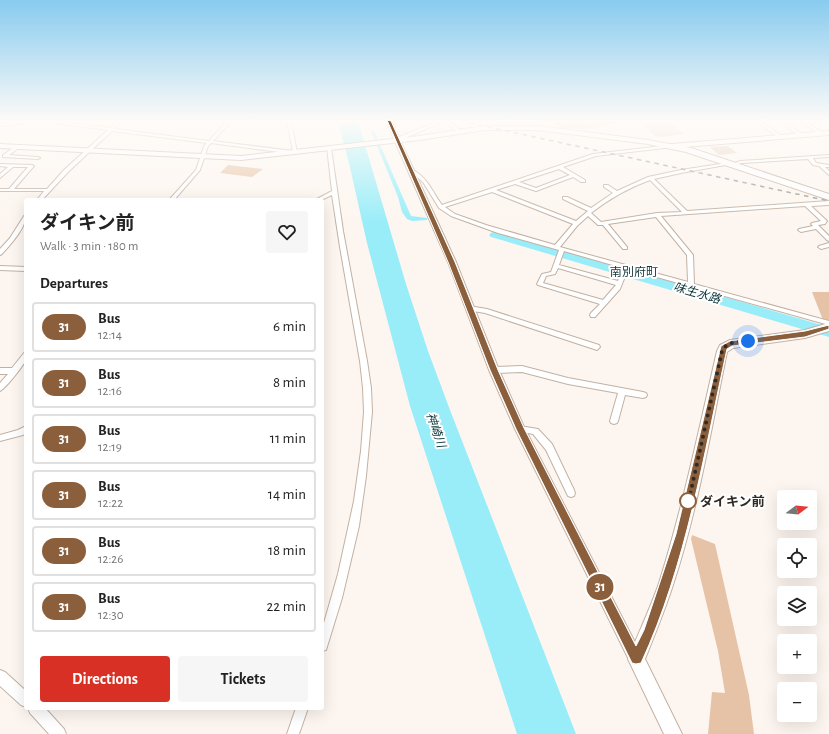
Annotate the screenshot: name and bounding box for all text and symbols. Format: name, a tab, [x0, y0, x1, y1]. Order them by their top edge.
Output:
button: heart	[266, 211, 308, 253]
text: ダイキン前	[40, 214, 134, 233]
text: Walk · 3 min · 180 m	[40, 240, 138, 253]
district label: 南別府町	[610, 266, 658, 278]
text: Departures	[40, 276, 108, 291]
water label: 味生水路	[672, 280, 723, 306]
text: Bus	[98, 311, 120, 326]
text: 6 min	[273, 319, 306, 334]
text: 31	[58, 320, 70, 334]
text: 12:14	[98, 329, 122, 342]
your location	[738, 331, 758, 351]
text: Bus	[98, 367, 120, 382]
text: 8 min	[273, 375, 306, 390]
text: 31	[58, 376, 70, 390]
text: 12:16	[98, 385, 122, 398]
water label: 神崎川	[424, 411, 449, 451]
text: Bus	[98, 423, 120, 438]
text: 11 min	[270, 431, 306, 446]
text: 31	[58, 432, 70, 446]
text: 12:19	[98, 441, 122, 454]
text: Bus	[98, 479, 120, 494]
text: 14 min	[268, 487, 306, 502]
text: 31	[58, 488, 70, 502]
north arrow	[777, 490, 817, 530]
map controls	[777, 490, 817, 722]
marker: ダイキン前	[679, 492, 697, 510]
place label: ダイキン前	[700, 494, 765, 509]
text: 12:22	[98, 497, 123, 510]
text: Bus	[98, 535, 120, 550]
button: locate	[777, 538, 817, 578]
text: 18 min	[268, 543, 306, 558]
text: 31	[58, 544, 70, 558]
text: 12:26	[98, 553, 123, 566]
line badge: 31	[582, 574, 618, 600]
text: 31	[594, 580, 606, 594]
button: layers	[777, 586, 817, 626]
text: Bus	[98, 591, 120, 606]
text: 22 min	[267, 599, 306, 614]
text: 31	[58, 600, 70, 614]
text: 12:30	[98, 609, 124, 622]
button: +	[777, 634, 817, 674]
button: Directions	[40, 656, 170, 702]
button: Tickets	[178, 656, 308, 702]
button: −	[777, 682, 817, 722]

